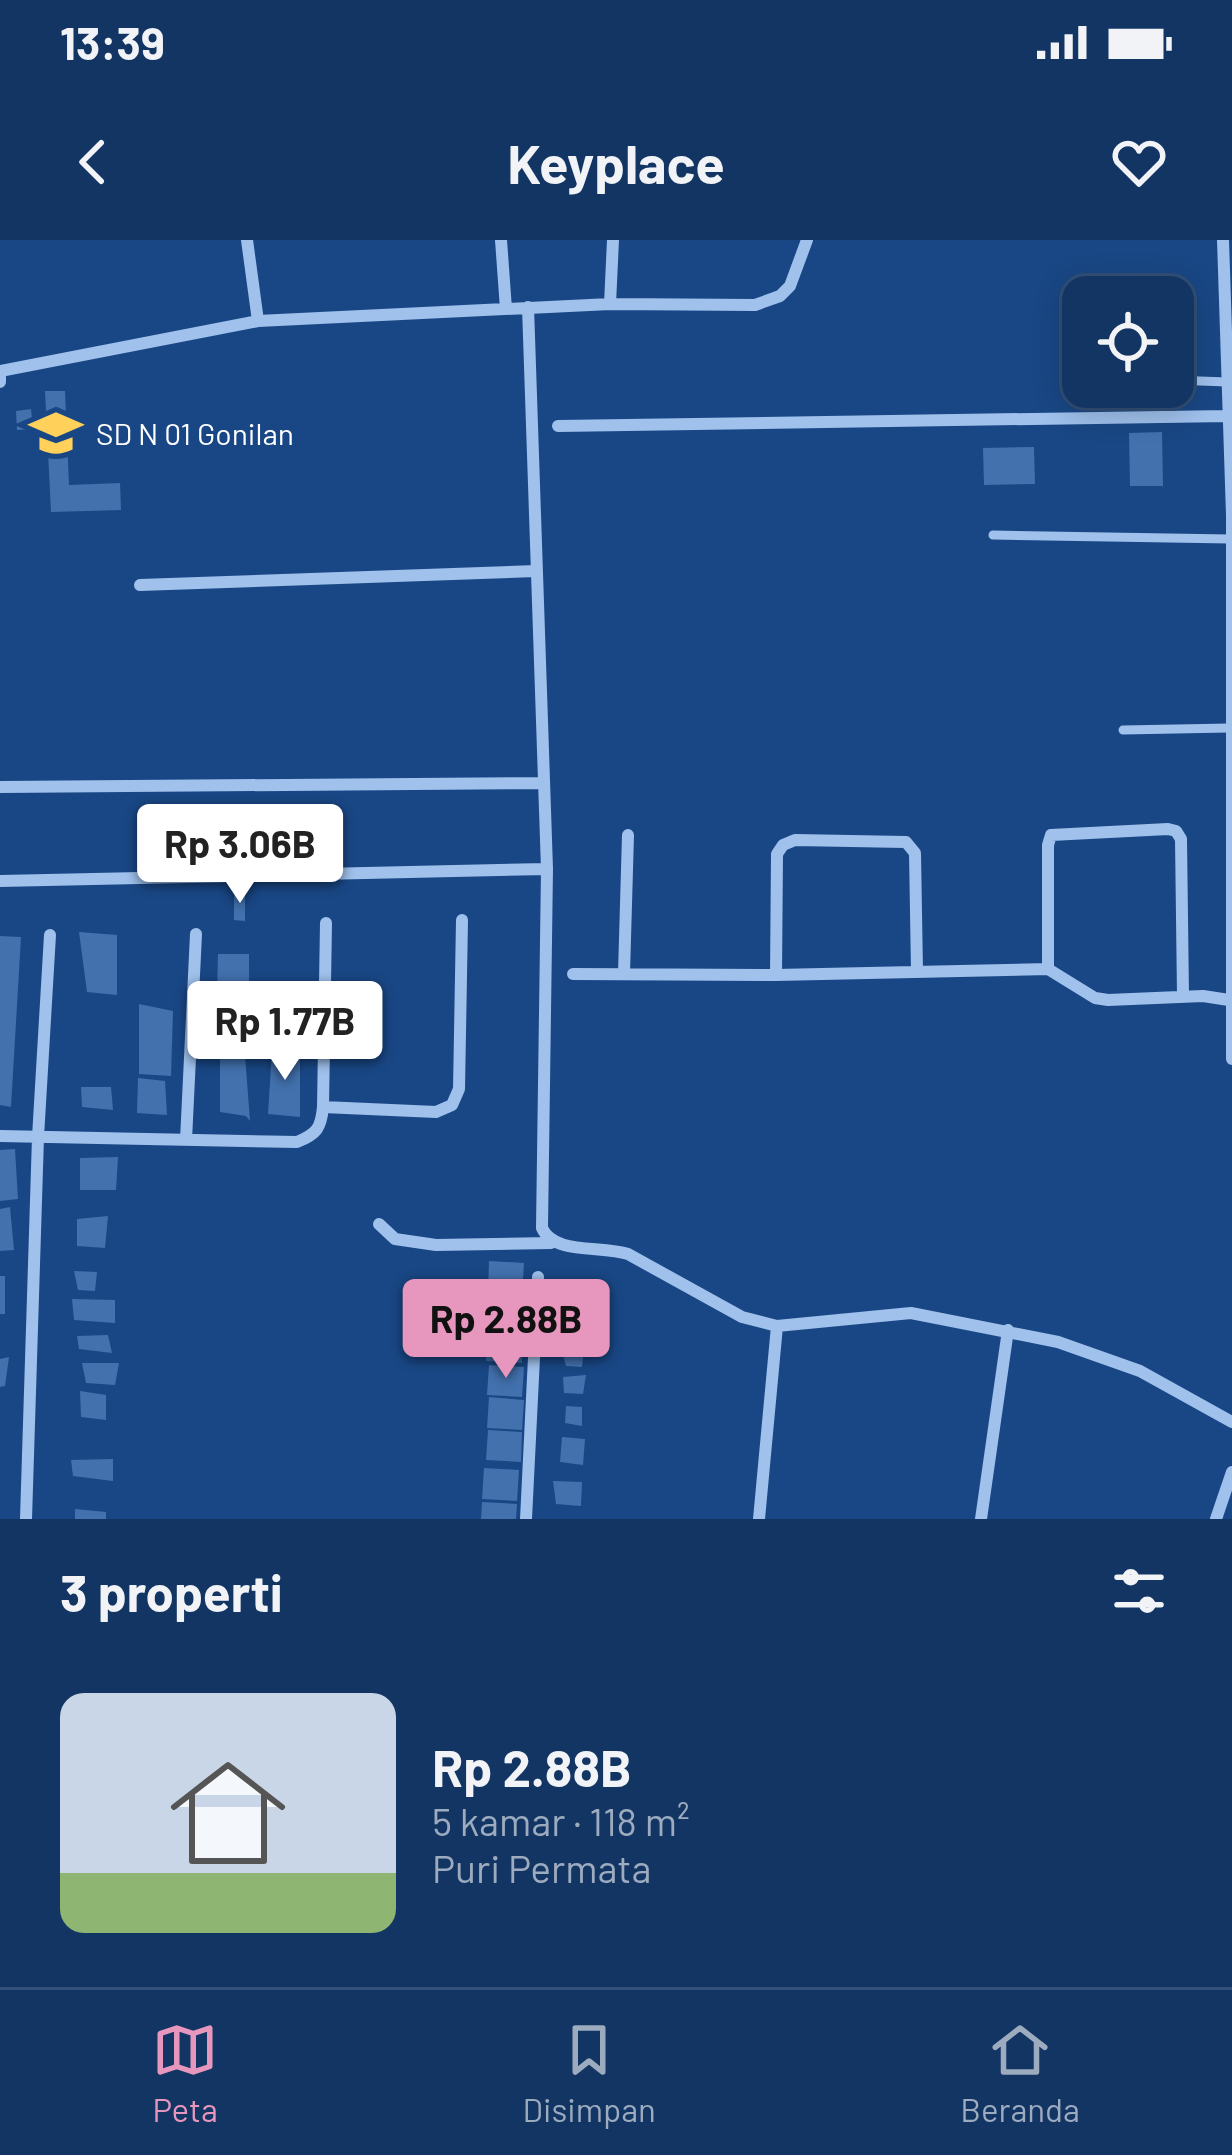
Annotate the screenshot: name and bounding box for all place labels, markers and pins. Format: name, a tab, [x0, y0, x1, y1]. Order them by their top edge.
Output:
school or university icon: SD N 01 Gonilan	[27, 404, 85, 462]
place label: SD N 01 Gonilan	[96, 415, 294, 451]
pin: Rp 3.06B	[116, 804, 364, 906]
pin: Rp 1.77B	[161, 981, 409, 1083]
pin: Rp 2.88B	[382, 1279, 630, 1381]

